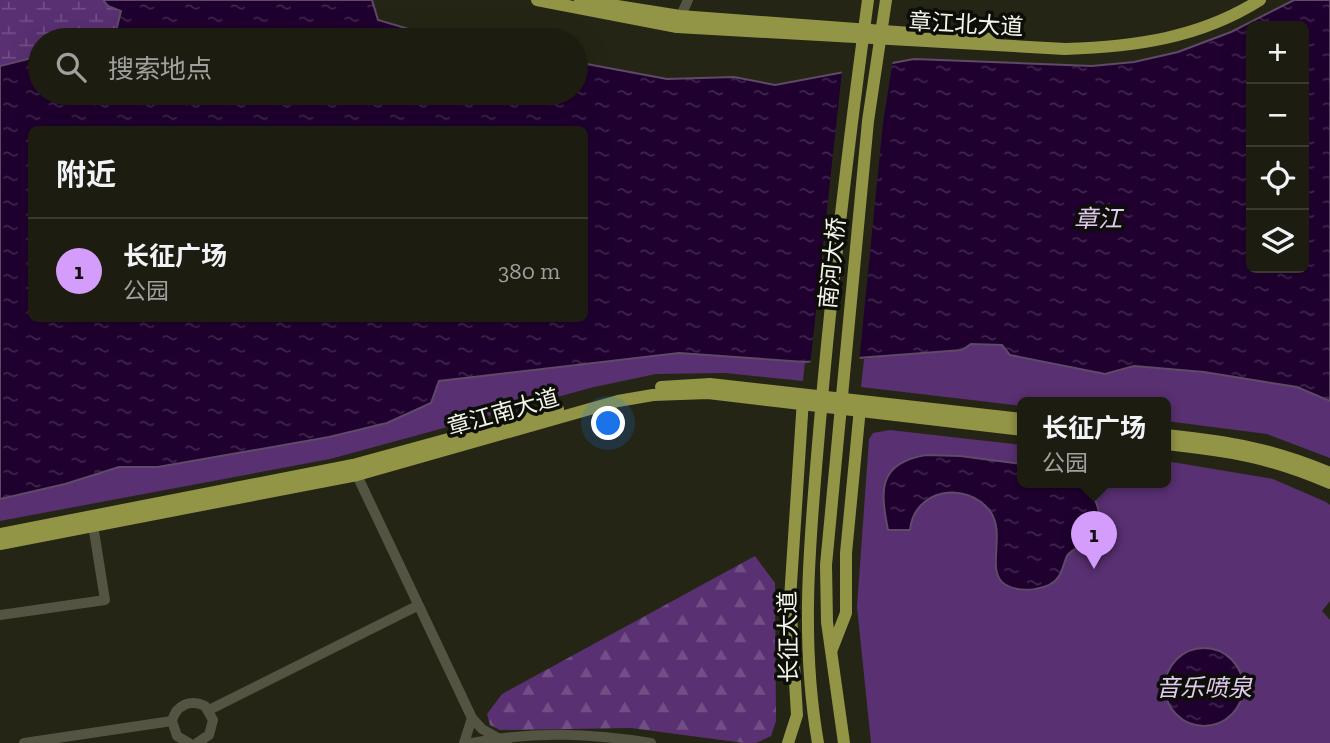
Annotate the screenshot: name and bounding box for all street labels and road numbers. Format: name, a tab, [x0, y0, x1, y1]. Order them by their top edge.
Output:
street label: 章江北大道	[908, 7, 1024, 41]
street label: 南河大桥	[813, 216, 851, 310]
street label: 章江南大道	[444, 383, 562, 441]
street label: 长征大道	[773, 591, 803, 683]

